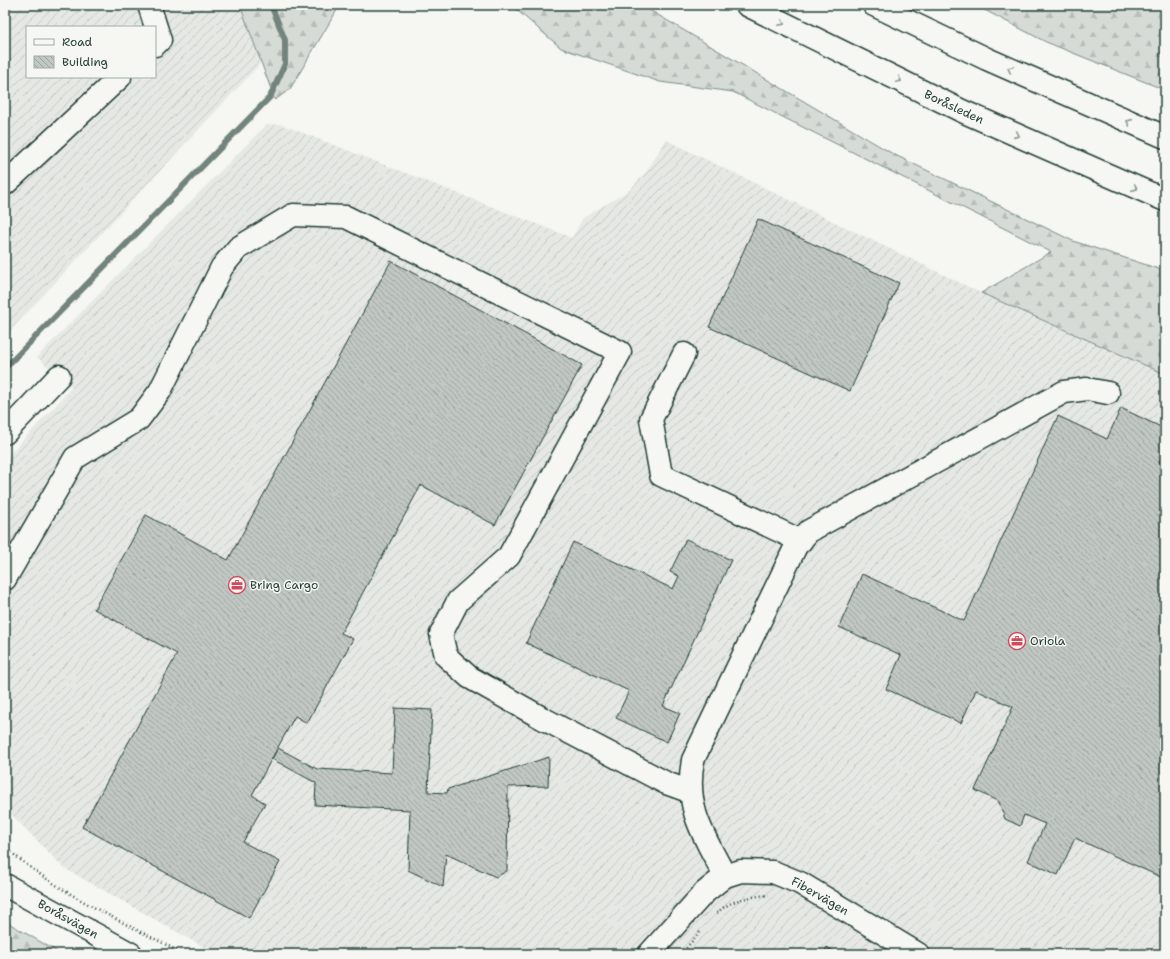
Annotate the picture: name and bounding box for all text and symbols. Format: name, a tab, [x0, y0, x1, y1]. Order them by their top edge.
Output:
one-way arrow	[778, 18, 785, 26]
legend	[26, 26, 156, 78]
text: Road	[62, 34, 93, 50]
text: Building	[62, 54, 108, 70]
one-way arrow	[1007, 66, 1014, 74]
one-way arrow	[894, 75, 902, 83]
street label: Boråsleden	[922, 86, 986, 128]
one-way arrow	[1126, 118, 1133, 126]
one-way arrow	[1012, 130, 1020, 138]
one-way arrow	[1132, 183, 1139, 191]
office icon: Bring Cargo	[227, 575, 247, 595]
place label: Bring Cargo	[250, 577, 318, 593]
office icon: Oriola	[1007, 631, 1027, 651]
place label: Oriola	[1030, 633, 1066, 649]
street label: Fibervägen	[788, 873, 852, 919]
street label: Boråsvägen	[35, 896, 101, 942]

